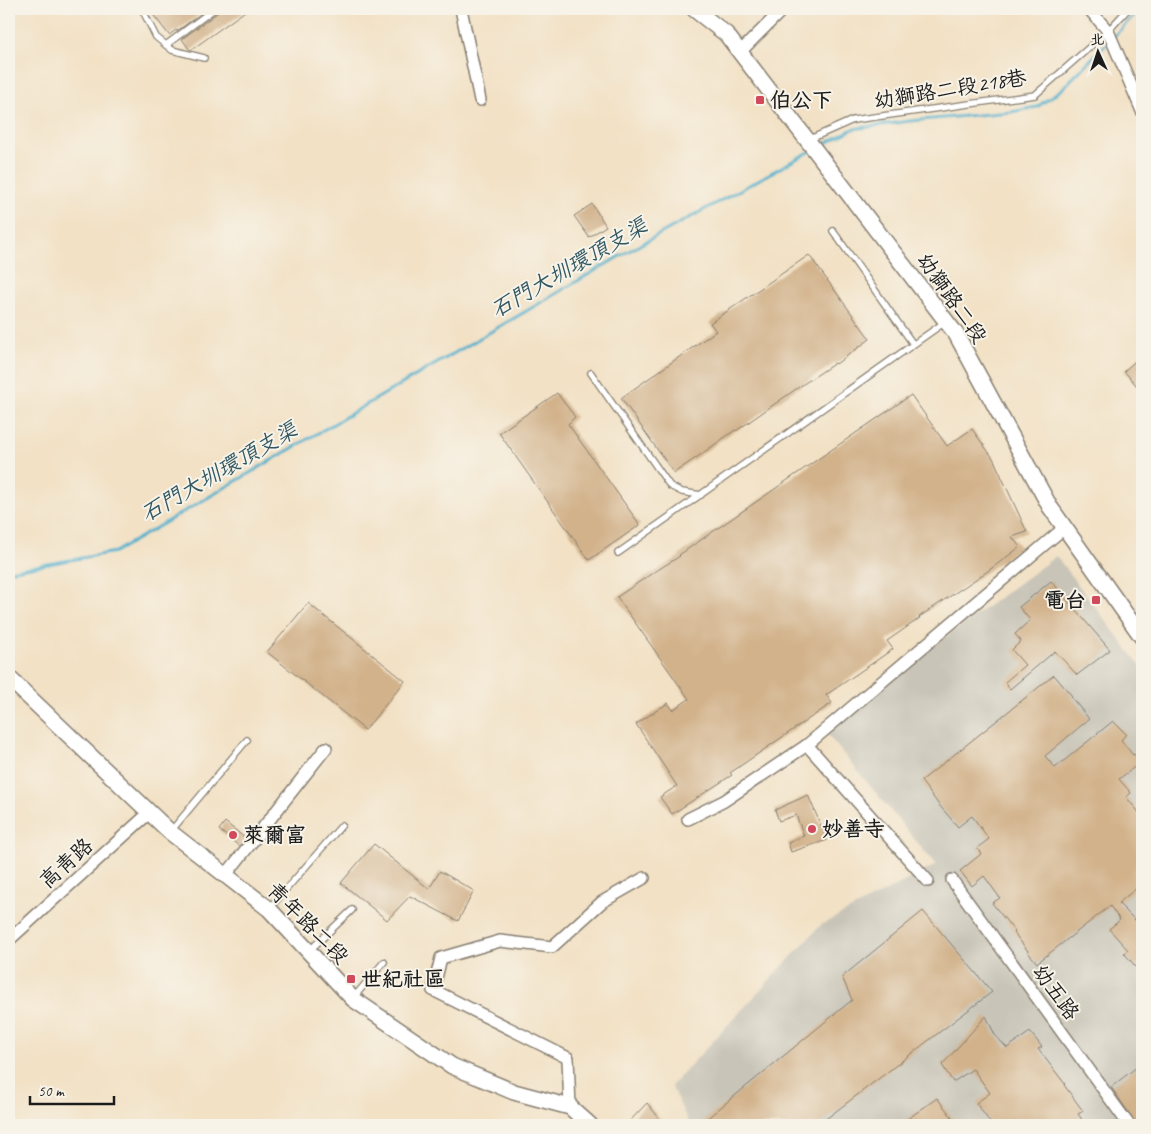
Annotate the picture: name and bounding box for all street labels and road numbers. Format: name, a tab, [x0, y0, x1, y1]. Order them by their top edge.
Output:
street label: 幼獅路二段218巷	[872, 64, 1028, 114]
street label: 幼獅路二段	[911, 248, 993, 348]
street label: 高青路	[34, 832, 98, 894]
street label: 青年路二段	[262, 877, 354, 969]
street label: 幼五路	[1027, 959, 1085, 1025]

